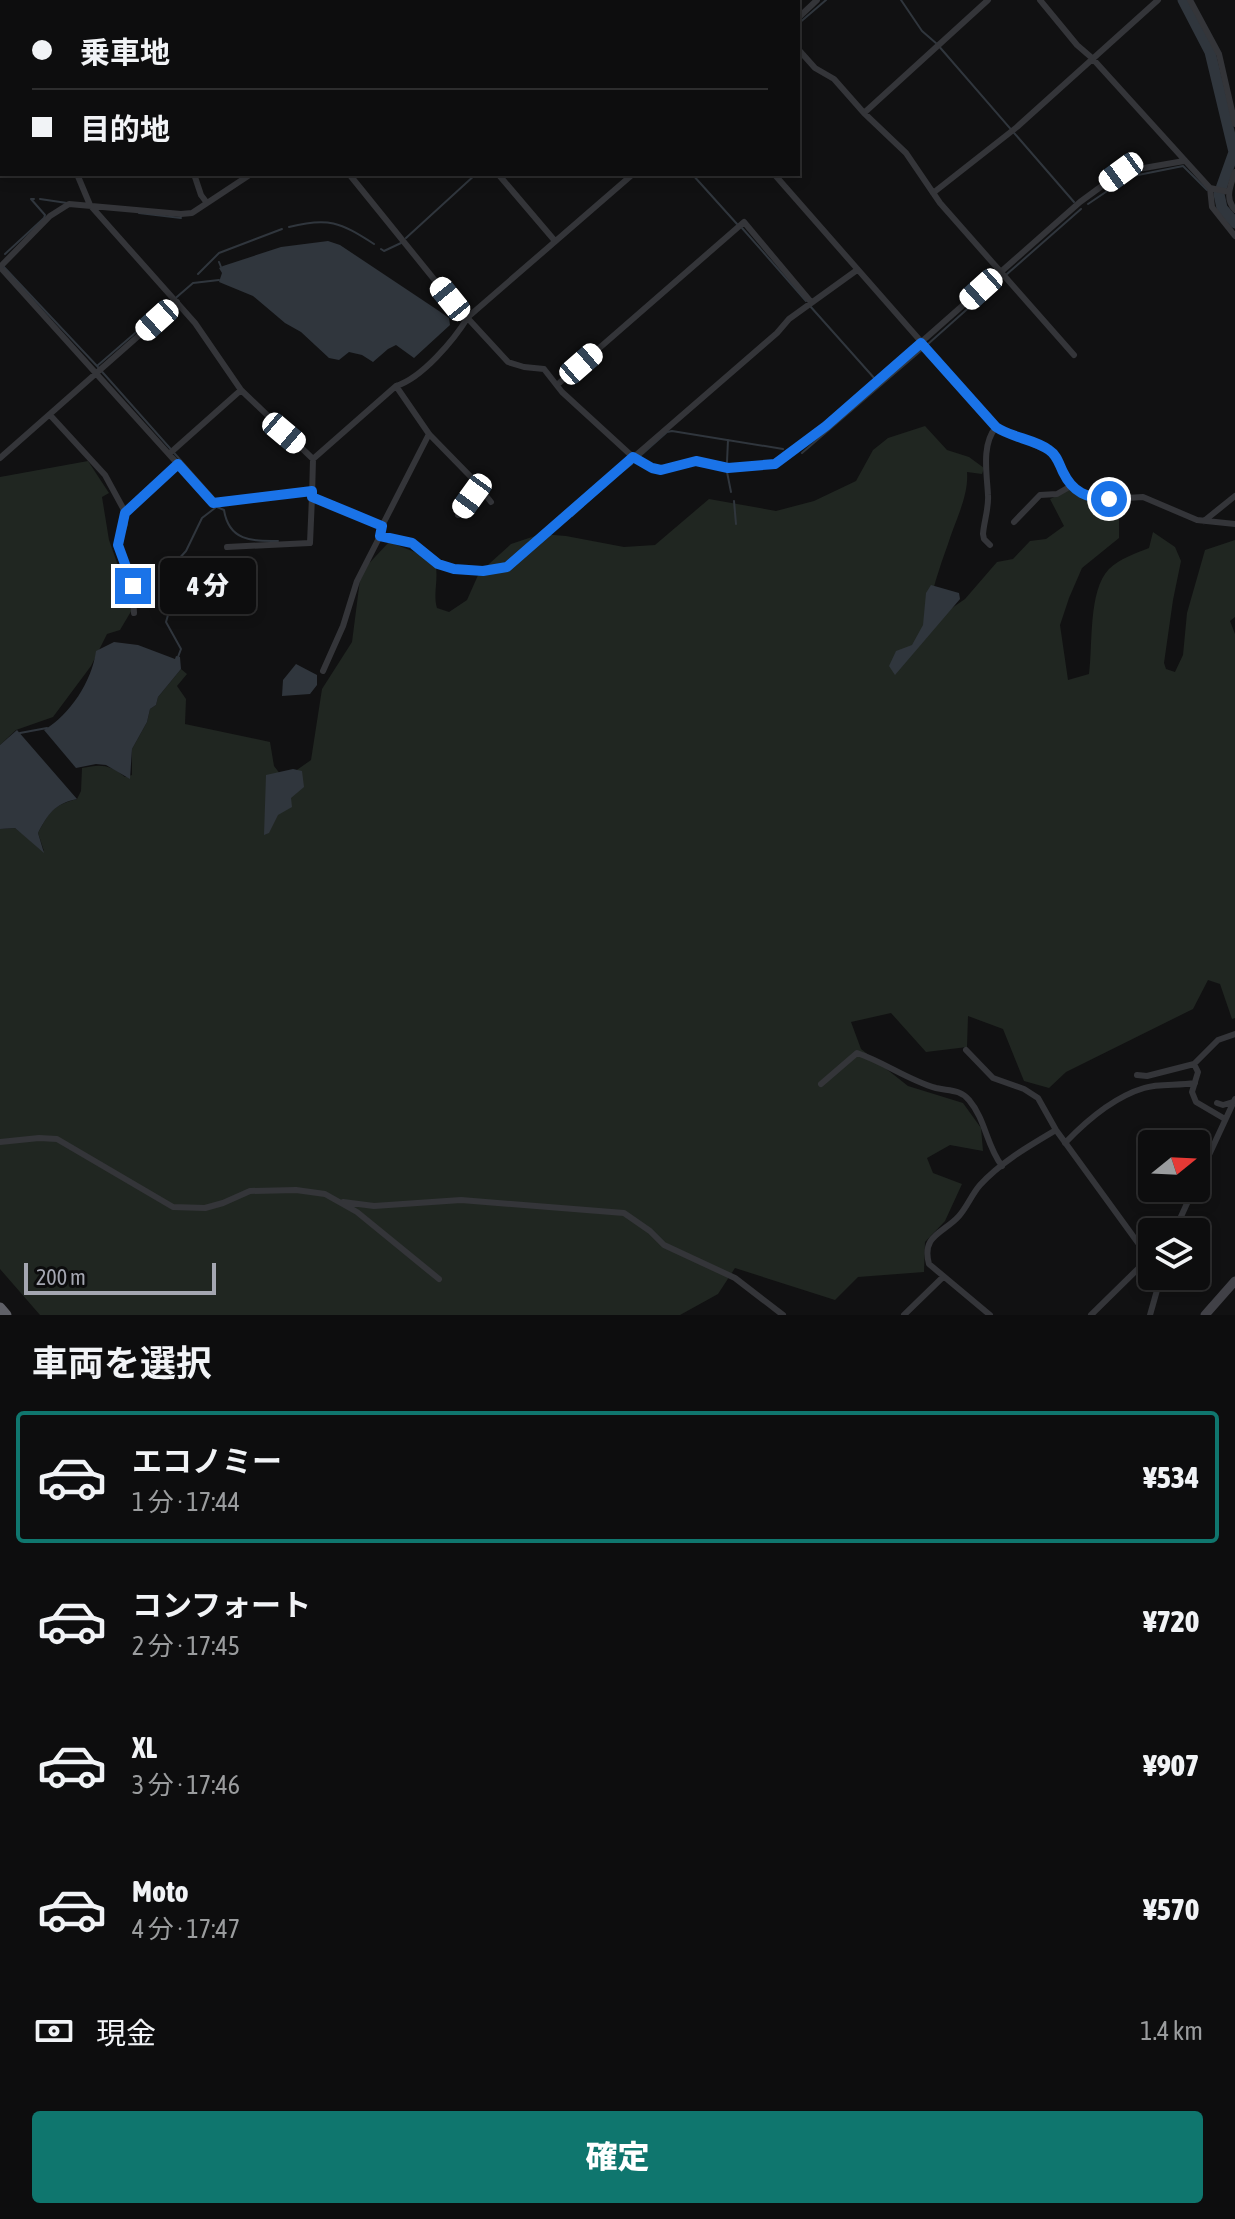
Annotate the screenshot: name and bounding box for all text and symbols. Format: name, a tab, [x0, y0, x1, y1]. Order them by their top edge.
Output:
text: 乗車地	[80, 35, 170, 69]
text: 目的地	[80, 112, 170, 146]
car	[1095, 148, 1147, 196]
car	[955, 264, 1007, 314]
car	[426, 273, 474, 325]
car	[131, 295, 183, 345]
car	[555, 339, 607, 389]
car	[258, 408, 310, 458]
car	[448, 470, 496, 522]
route start	[1091, 481, 1127, 517]
callout: 4 分	[161, 558, 257, 614]
route end	[115, 568, 151, 604]
text: 4 分	[187, 571, 229, 601]
north arrow	[1138, 1130, 1210, 1202]
map controls	[1138, 1130, 1210, 1290]
button: layers	[1138, 1218, 1210, 1290]
scale bar	[24, 1259, 216, 1295]
text: 200 m	[36, 1264, 86, 1290]
text: 車両を選択	[32, 1342, 212, 1384]
icon: car	[36, 1441, 108, 1513]
text: エコノミー	[132, 1444, 282, 1478]
text: ¥534	[1143, 1460, 1199, 1494]
text: 1 分 · 17:44	[132, 1487, 240, 1517]
icon: car	[36, 1585, 108, 1657]
text: コンフォート	[132, 1588, 311, 1622]
text: ¥720	[1143, 1604, 1199, 1638]
text: 2 分 · 17:45	[132, 1631, 240, 1661]
icon: car	[36, 1729, 108, 1801]
text: XL	[132, 1730, 157, 1764]
text: ¥907	[1143, 1748, 1199, 1782]
text: 3 分 · 17:46	[132, 1770, 240, 1800]
icon: car	[36, 1873, 108, 1945]
text: Moto	[132, 1874, 189, 1908]
text: ¥570	[1143, 1892, 1199, 1926]
text: 4 分 · 17:47	[132, 1914, 240, 1944]
icon: cash	[32, 2009, 76, 2053]
text: 現金	[96, 2016, 156, 2050]
text: 1.4 km	[1140, 2016, 1203, 2046]
button: 確定	[32, 2111, 1203, 2203]

